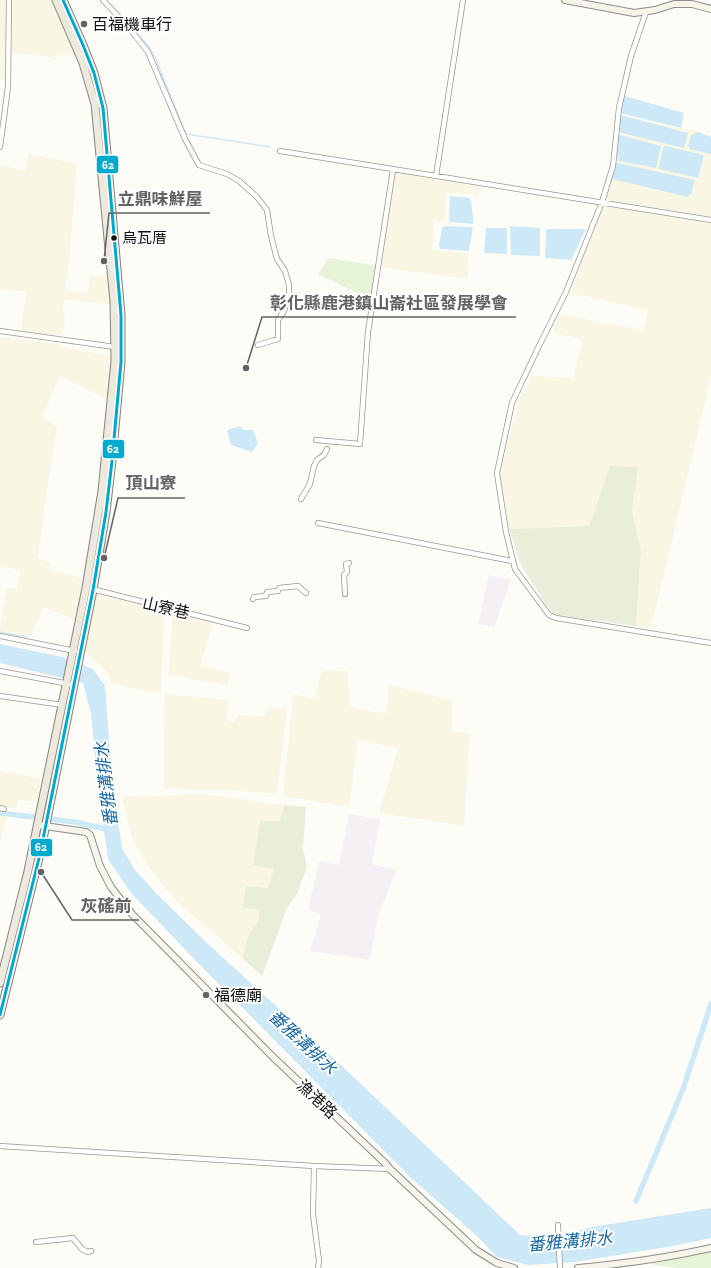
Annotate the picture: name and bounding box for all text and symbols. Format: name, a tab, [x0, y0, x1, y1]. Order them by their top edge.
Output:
place label: 百福機車行	[92, 15, 172, 34]
marker: 百福機車行	[79, 19, 89, 29]
line badge: 62	[96, 155, 119, 174]
text: 62	[102, 159, 114, 172]
callout: 立鼎味鮮屋	[109, 184, 210, 213]
text: 立鼎味鮮屋	[118, 189, 203, 209]
place label: 烏瓦厝	[122, 229, 167, 247]
marker: 烏瓦厝	[109, 233, 119, 243]
callout: 彰化縣鹿港鎮山崙社區發展學會	[262, 288, 516, 317]
text: 彰化縣鹿港鎮山崙社區發展學會	[270, 293, 508, 313]
line badge: 62	[102, 439, 125, 459]
text: 62	[107, 443, 119, 456]
callout: 頂山寮	[118, 469, 185, 498]
text: 頂山寮	[126, 473, 177, 493]
street label: 山寮巷	[140, 593, 192, 623]
water label: 番雅溝排水	[91, 740, 121, 827]
line badge: 62	[30, 838, 53, 857]
text: 62	[35, 841, 47, 854]
callout: 灰磘前	[72, 891, 139, 920]
text: 灰磘前	[81, 896, 132, 916]
place label: 福德廟	[214, 986, 262, 1005]
marker: 福德廟	[201, 990, 211, 1000]
water label: 番雅溝排水	[265, 1006, 342, 1079]
street label: 漁港路	[293, 1076, 341, 1122]
water label: 番雅溝排水	[527, 1227, 614, 1255]

